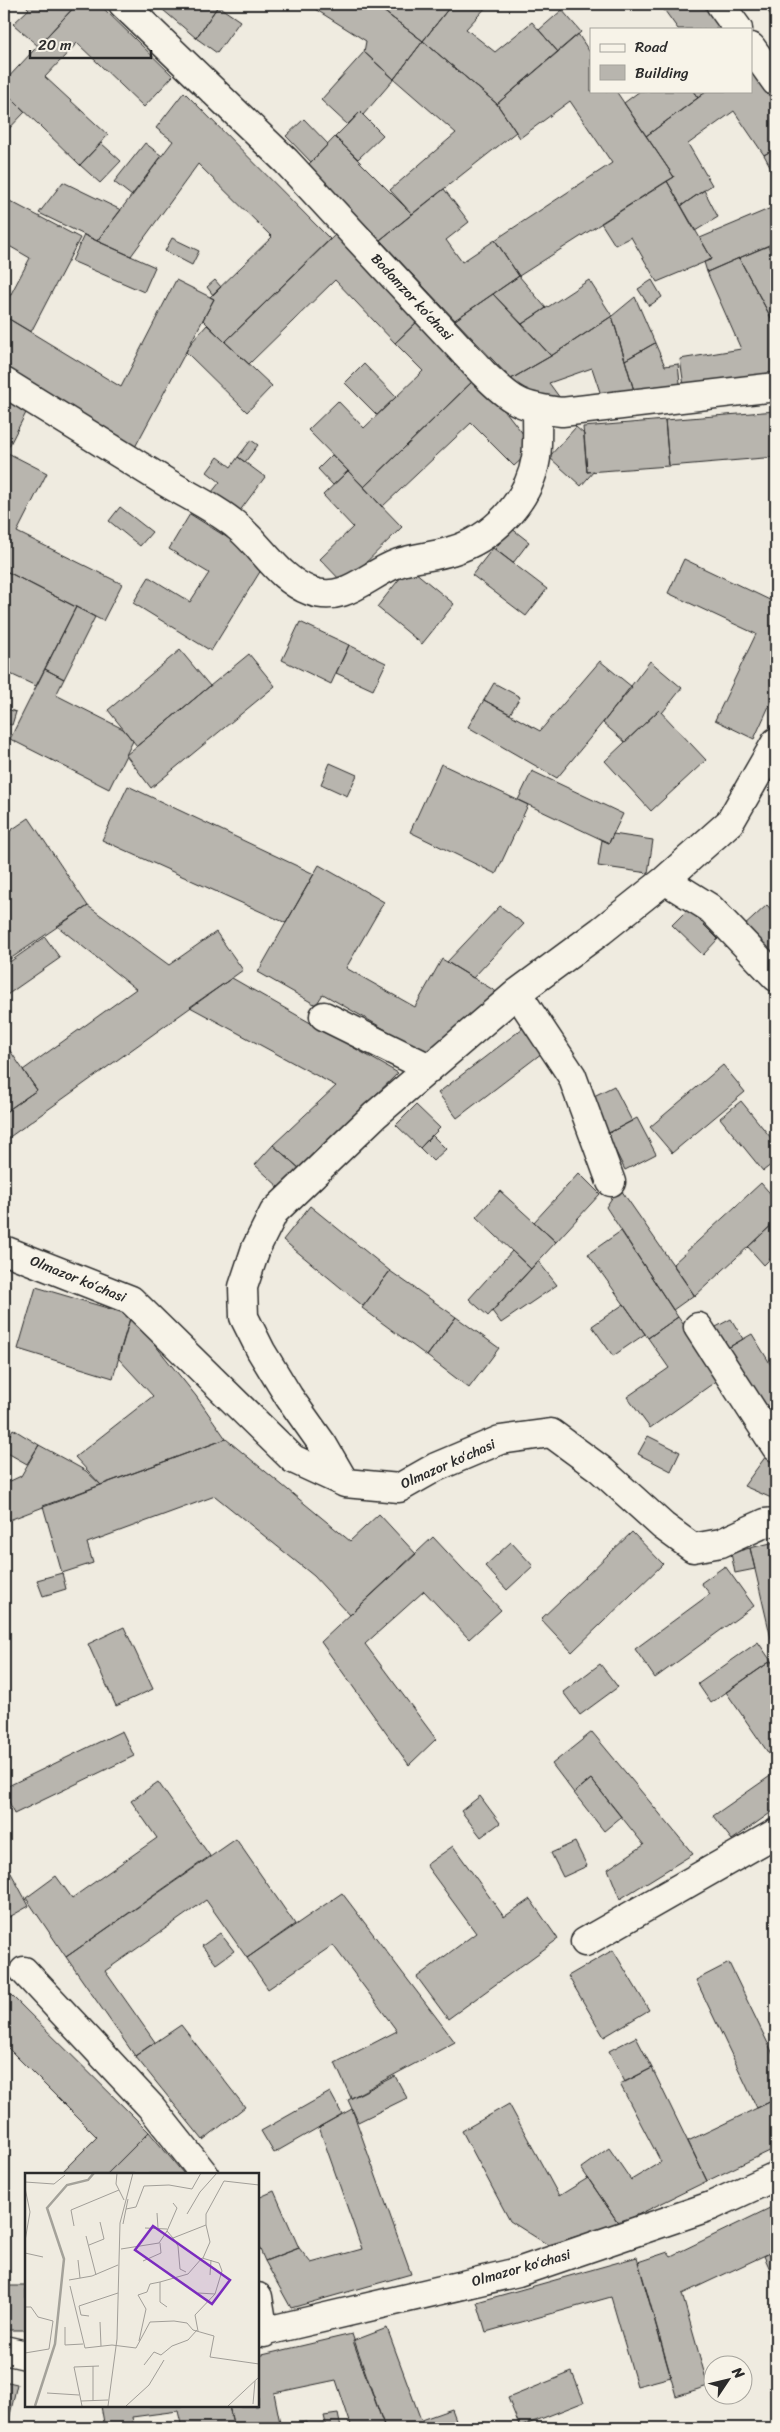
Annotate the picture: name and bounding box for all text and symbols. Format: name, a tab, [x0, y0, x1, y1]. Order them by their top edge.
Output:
scale bar	[30, 28, 151, 60]
legend	[590, 28, 752, 92]
text: 20 m	[38, 32, 72, 58]
text: Road	[635, 34, 668, 60]
text: Building	[635, 60, 689, 86]
street label: Bodomzor koʻchasi	[365, 247, 460, 347]
street label: Olmazor koʻchasi	[26, 1248, 131, 1310]
street label: Olmazor koʻchasi	[396, 1431, 501, 1496]
inset map	[25, 2173, 259, 2407]
street label: Olmazor koʻchasi	[469, 2242, 574, 2294]
north arrow	[702, 2354, 752, 2404]
text: N	[725, 2361, 751, 2384]

